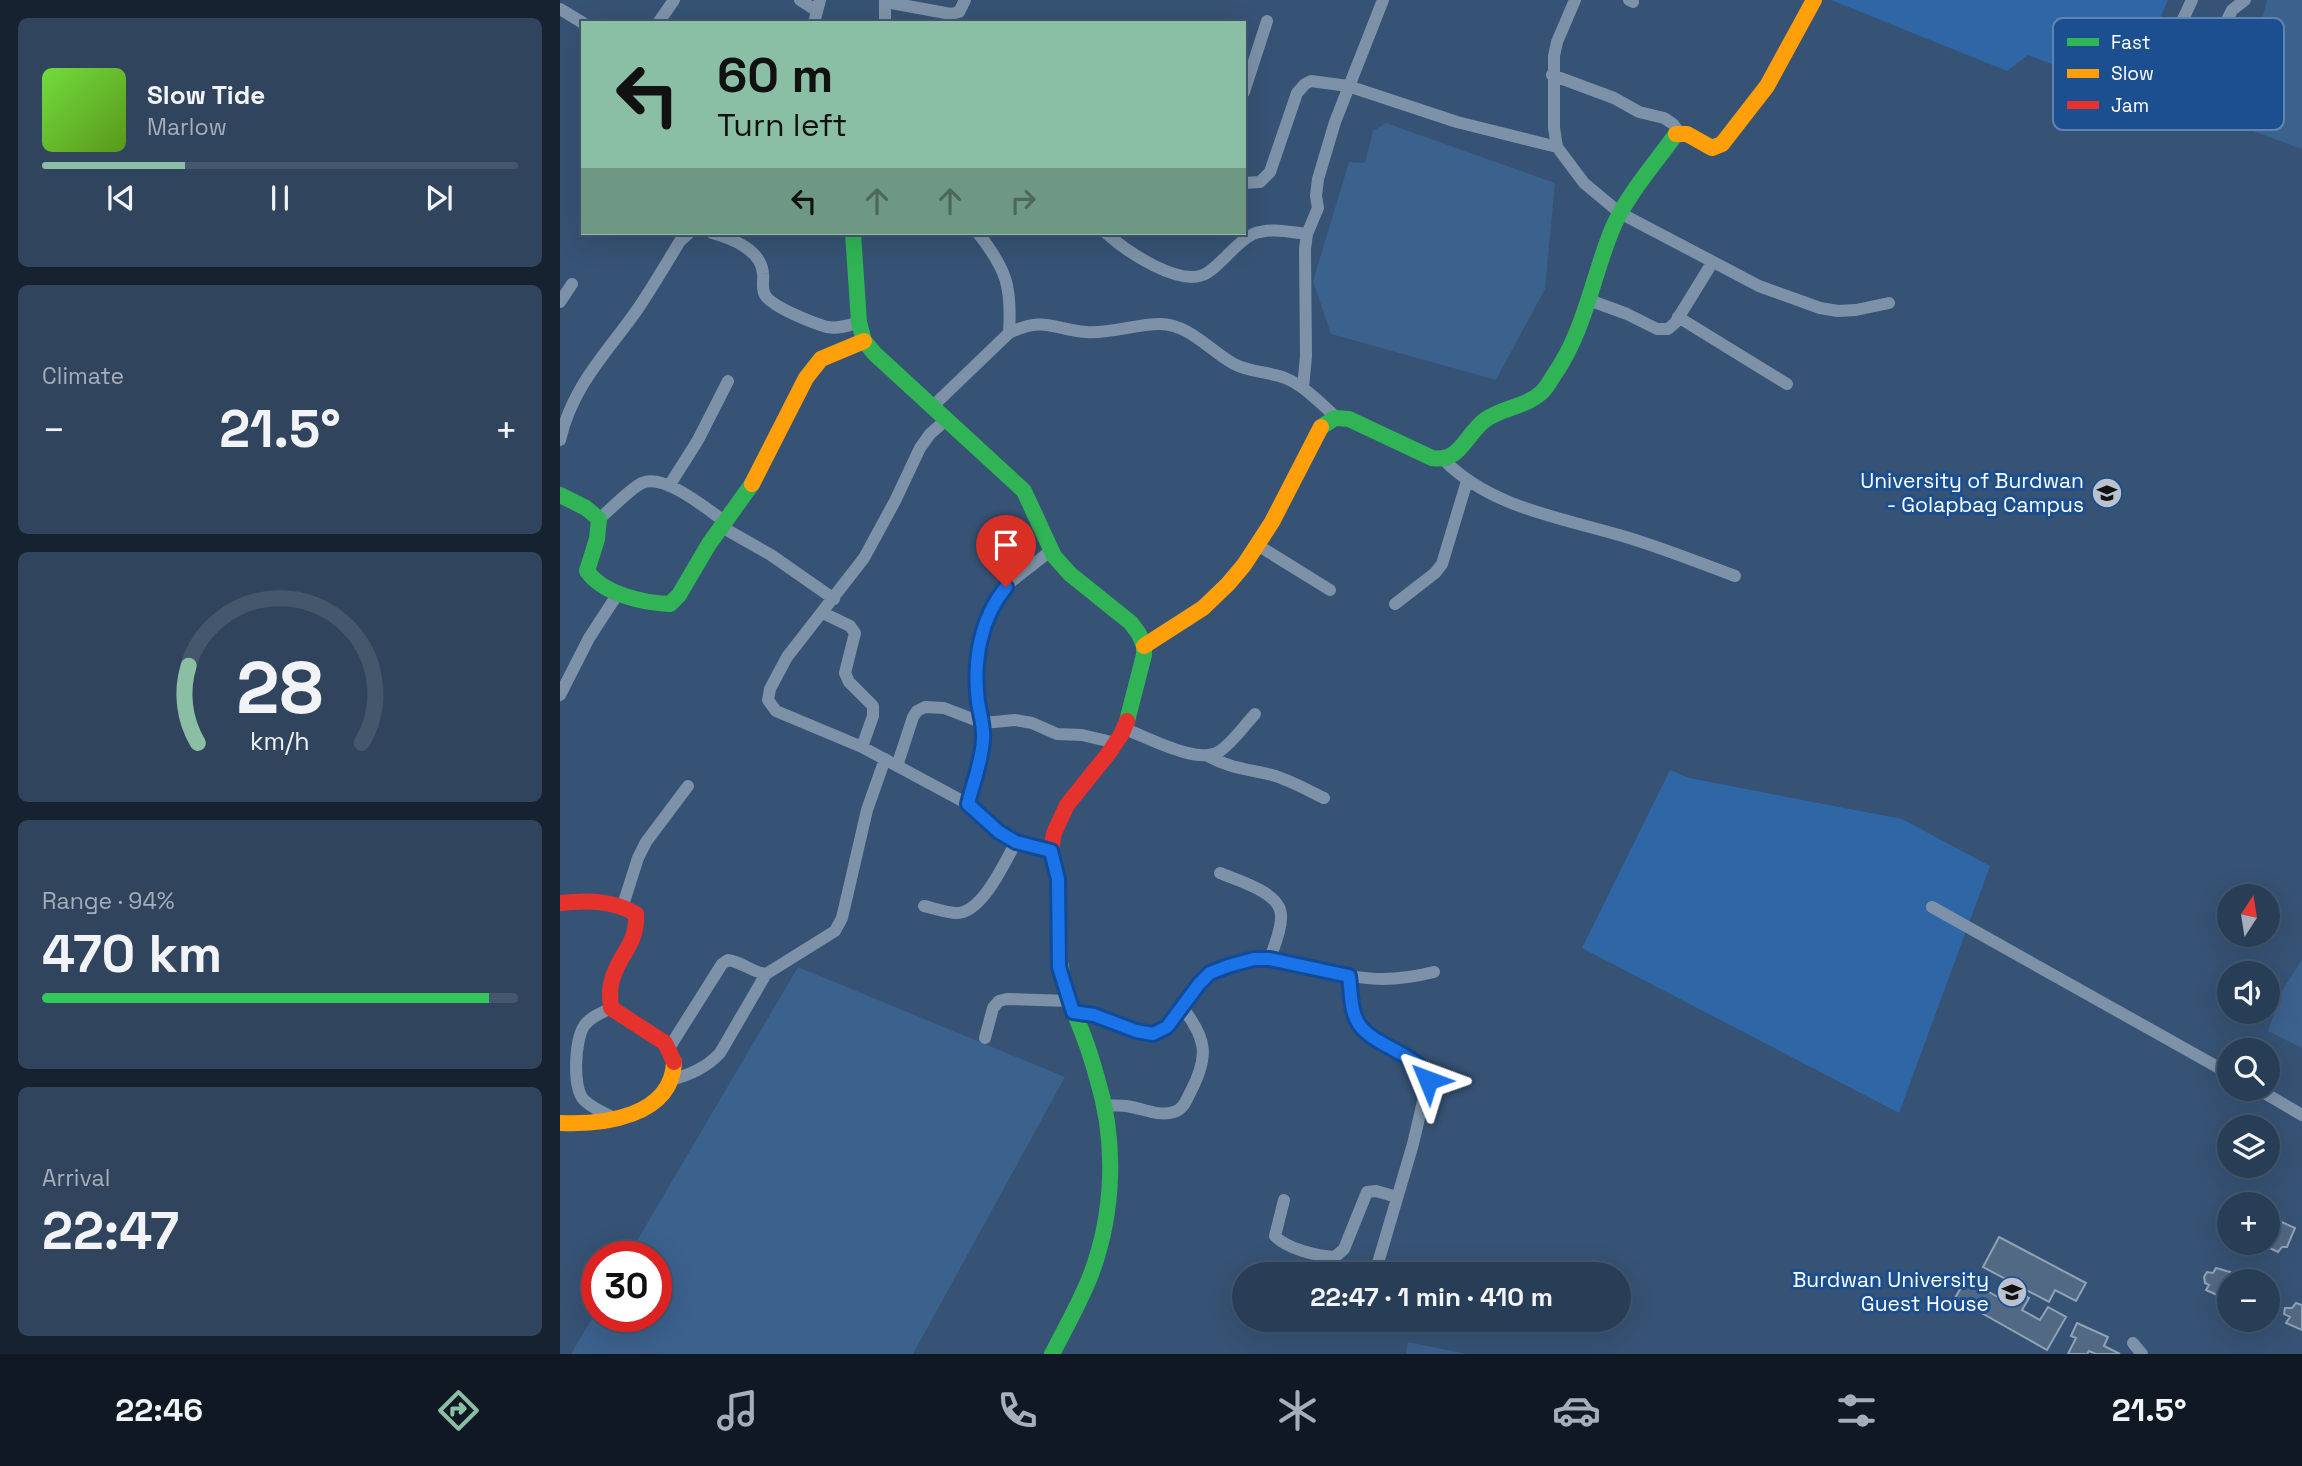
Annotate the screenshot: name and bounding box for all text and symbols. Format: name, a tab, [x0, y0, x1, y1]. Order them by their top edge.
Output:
legend	[2053, 18, 2284, 130]
text: Fast	[2111, 30, 2151, 55]
text: 60 m	[717, 44, 833, 106]
icon: left	[602, 49, 693, 140]
text: Slow	[2111, 61, 2154, 86]
text: Slow Tide	[147, 78, 265, 112]
text: Jam	[2111, 93, 2149, 118]
text: Turn left	[717, 105, 847, 145]
text: Marlow	[147, 112, 227, 142]
icon: previous	[102, 179, 140, 217]
icon: pause	[261, 179, 299, 217]
icon: next	[420, 179, 458, 217]
icon: left	[785, 182, 823, 220]
icon: ahead	[858, 182, 896, 220]
icon: ahead	[931, 182, 969, 220]
icon: right	[1004, 182, 1042, 220]
text: Climate	[42, 361, 124, 391]
text: 21.5°	[219, 396, 341, 462]
text: −	[42, 406, 66, 454]
text: +	[494, 406, 518, 454]
place label: University of Burdwan - Golapbag Campus	[1860, 467, 2084, 518]
school or university icon: University of Burdwan - Golapbag Campus	[2090, 476, 2124, 510]
pin	[976, 515, 1036, 587]
icon: arrive	[987, 526, 1025, 564]
text: 28	[237, 641, 323, 734]
text: km/h	[250, 725, 310, 757]
north arrow	[2217, 884, 2280, 947]
map controls	[2217, 884, 2280, 1332]
text: Range · 94%	[42, 886, 175, 916]
text: 470 km	[42, 921, 222, 987]
button: sound	[2217, 961, 2280, 1024]
button: search	[2217, 1038, 2280, 1101]
position arrow	[1391, 1043, 1465, 1117]
button: layers	[2217, 1115, 2280, 1178]
text: Arrival	[42, 1163, 110, 1193]
button: +	[2217, 1192, 2280, 1255]
text: 22:47	[42, 1198, 179, 1264]
speed limit sign: 30	[581, 1241, 672, 1332]
place label: Burdwan University Guest House	[1792, 1266, 1989, 1317]
button: −	[2217, 1269, 2280, 1332]
school or university icon: Burdwan University Guest House	[1995, 1275, 2029, 1309]
text: 22:47 · 1 min · 410 m	[1310, 1280, 1553, 1314]
icon: directions	[434, 1386, 483, 1435]
icon: music	[713, 1386, 762, 1435]
icon: phone	[993, 1386, 1042, 1435]
icon: climate	[1273, 1386, 1322, 1435]
icon: car	[1552, 1386, 1601, 1435]
icon: filters	[1832, 1386, 1881, 1435]
text: 22:46	[115, 1390, 203, 1430]
text: 21.5°	[2112, 1390, 2187, 1430]

